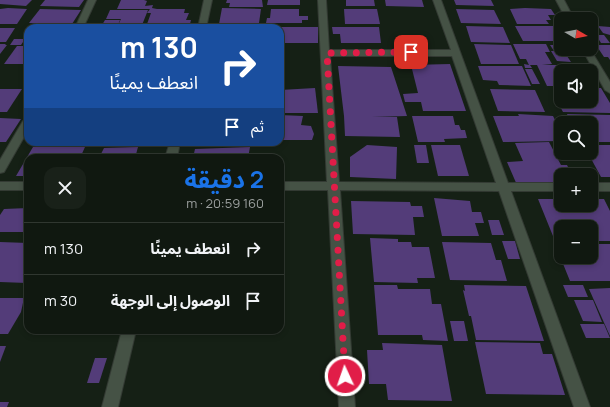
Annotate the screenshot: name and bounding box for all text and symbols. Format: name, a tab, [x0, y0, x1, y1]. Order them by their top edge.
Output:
north arrow	[554, 12, 598, 56]
map controls	[554, 12, 598, 264]
text: 130 m	[120, 28, 198, 66]
pin	[394, 35, 428, 69]
icon: right	[212, 40, 264, 92]
icon: arrive	[400, 41, 422, 63]
button: sound	[554, 64, 598, 108]
text: انعطف يمينًا	[109, 70, 198, 94]
icon: arrive	[221, 116, 243, 138]
text: ثم	[251, 116, 264, 137]
button: search	[554, 116, 598, 160]
text: 2 دقيقة	[185, 162, 264, 195]
button: close	[44, 167, 86, 209]
button: +	[554, 168, 598, 212]
text: 160 m · 20:59	[186, 194, 264, 212]
button: −	[554, 220, 598, 264]
text: 130 m	[44, 238, 83, 259]
text: انعطف يمينًا	[150, 238, 230, 259]
icon: right	[242, 238, 264, 260]
text: 30 m	[44, 290, 77, 311]
text: الوصول إلى الوجهة	[111, 290, 230, 311]
icon: arrive	[242, 290, 264, 312]
position arrow	[324, 355, 366, 397]

